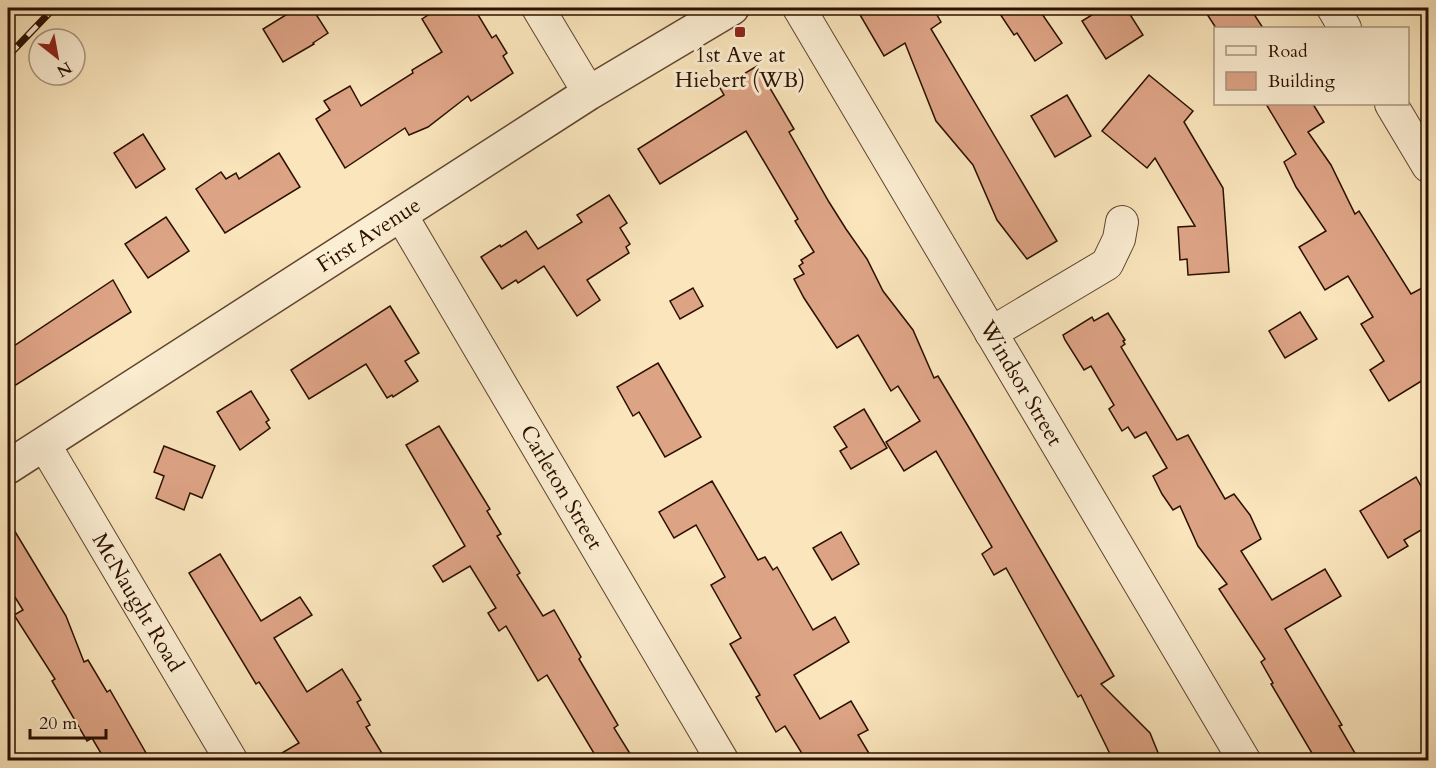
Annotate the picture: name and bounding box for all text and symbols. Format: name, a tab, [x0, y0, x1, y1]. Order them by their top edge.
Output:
marker: 1st Ave at Hiebert (WB)	[733, 25, 747, 39]
north arrow	[27, 27, 87, 87]
legend	[1214, 27, 1409, 105]
text: Road	[1268, 39, 1308, 64]
place label: 1st Ave at Hiebert (WB)	[675, 40, 805, 95]
text: N	[52, 56, 76, 82]
text: Building	[1268, 69, 1336, 94]
street label: First Avenue	[311, 190, 427, 279]
street label: Windsor Street	[972, 314, 1070, 452]
street label: Carleton Street	[513, 419, 610, 555]
street label: McNaught Road	[85, 527, 191, 678]
scale bar	[30, 702, 106, 740]
text: 20 m	[39, 711, 78, 736]

